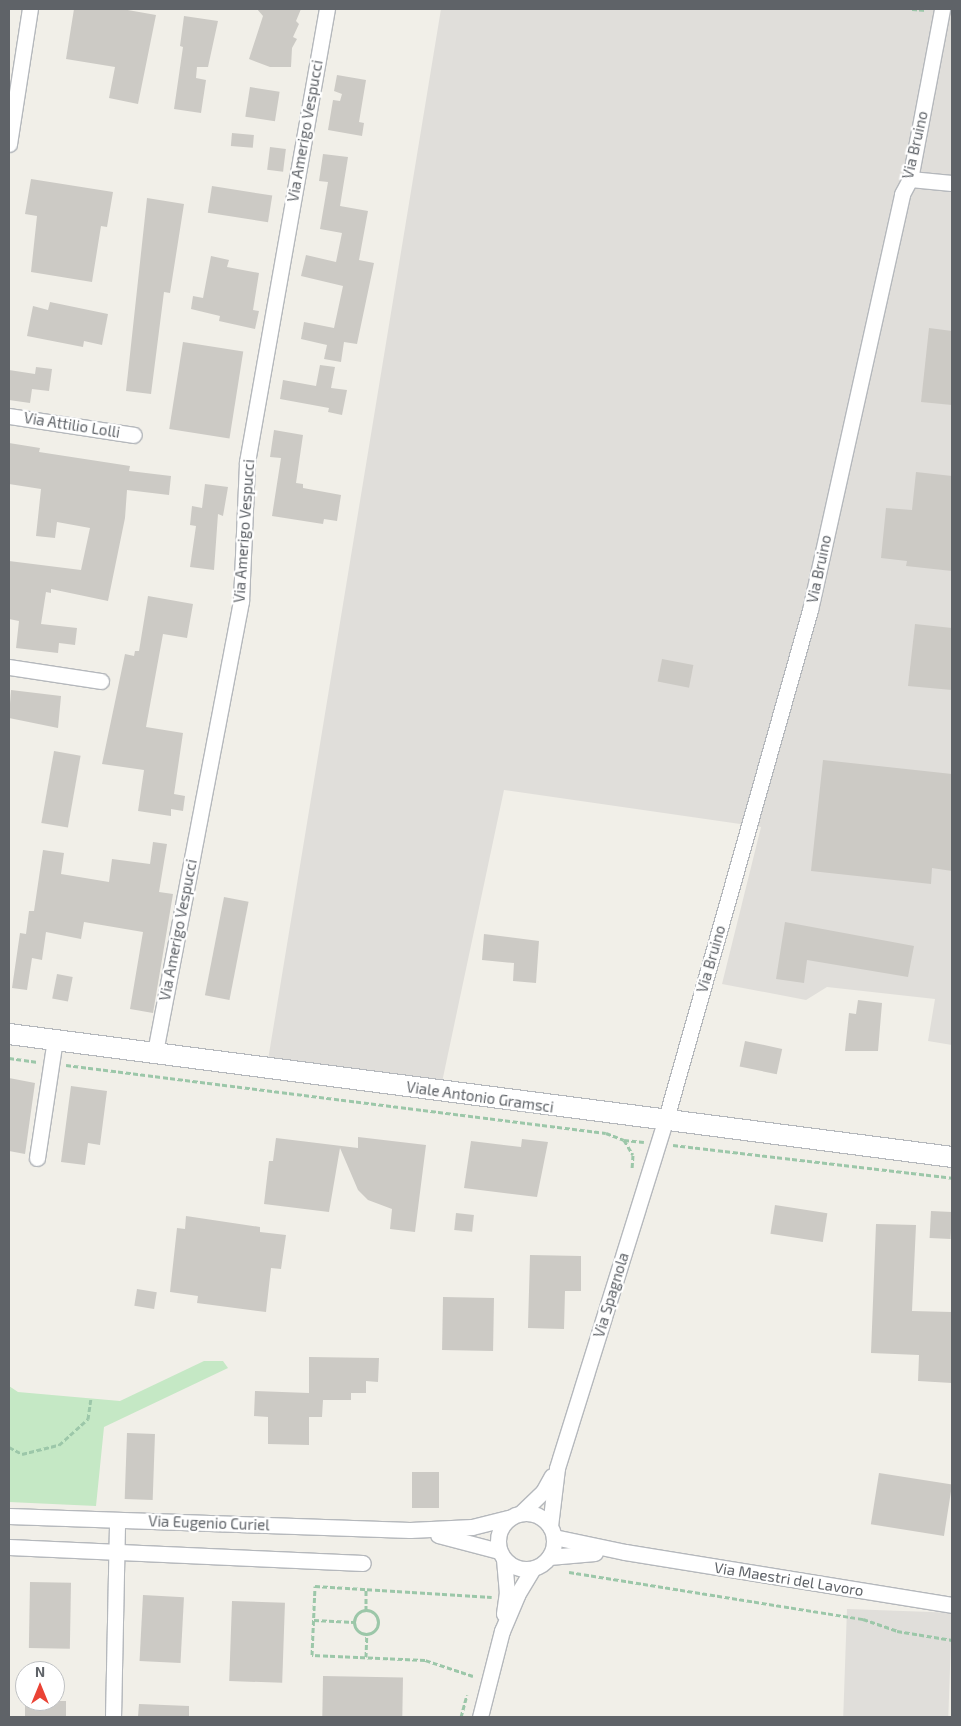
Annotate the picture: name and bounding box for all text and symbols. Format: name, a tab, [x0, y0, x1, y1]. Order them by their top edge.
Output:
street label: Via Amerigo Vespucci	[284, 58, 326, 204]
street label: Via Bruino	[898, 109, 932, 181]
street label: Via Attilio Lolli	[22, 408, 122, 442]
street label: Via Amerigo Vespucci	[230, 458, 258, 604]
street label: Via Bruino	[803, 533, 835, 605]
street label: Via Amerigo Vespucci	[155, 857, 201, 1003]
street label: Via Bruino	[693, 923, 729, 995]
street label: Viale Antonio Gramsci	[405, 1078, 555, 1116]
street label: Via Spagnola	[590, 1250, 632, 1340]
street label: Via Eugenio Curiel	[148, 1512, 270, 1534]
street label: Via Maestri del Lavoro	[713, 1558, 865, 1600]
north arrow	[15, 1661, 65, 1711]
text: N	[35, 1663, 45, 1680]

